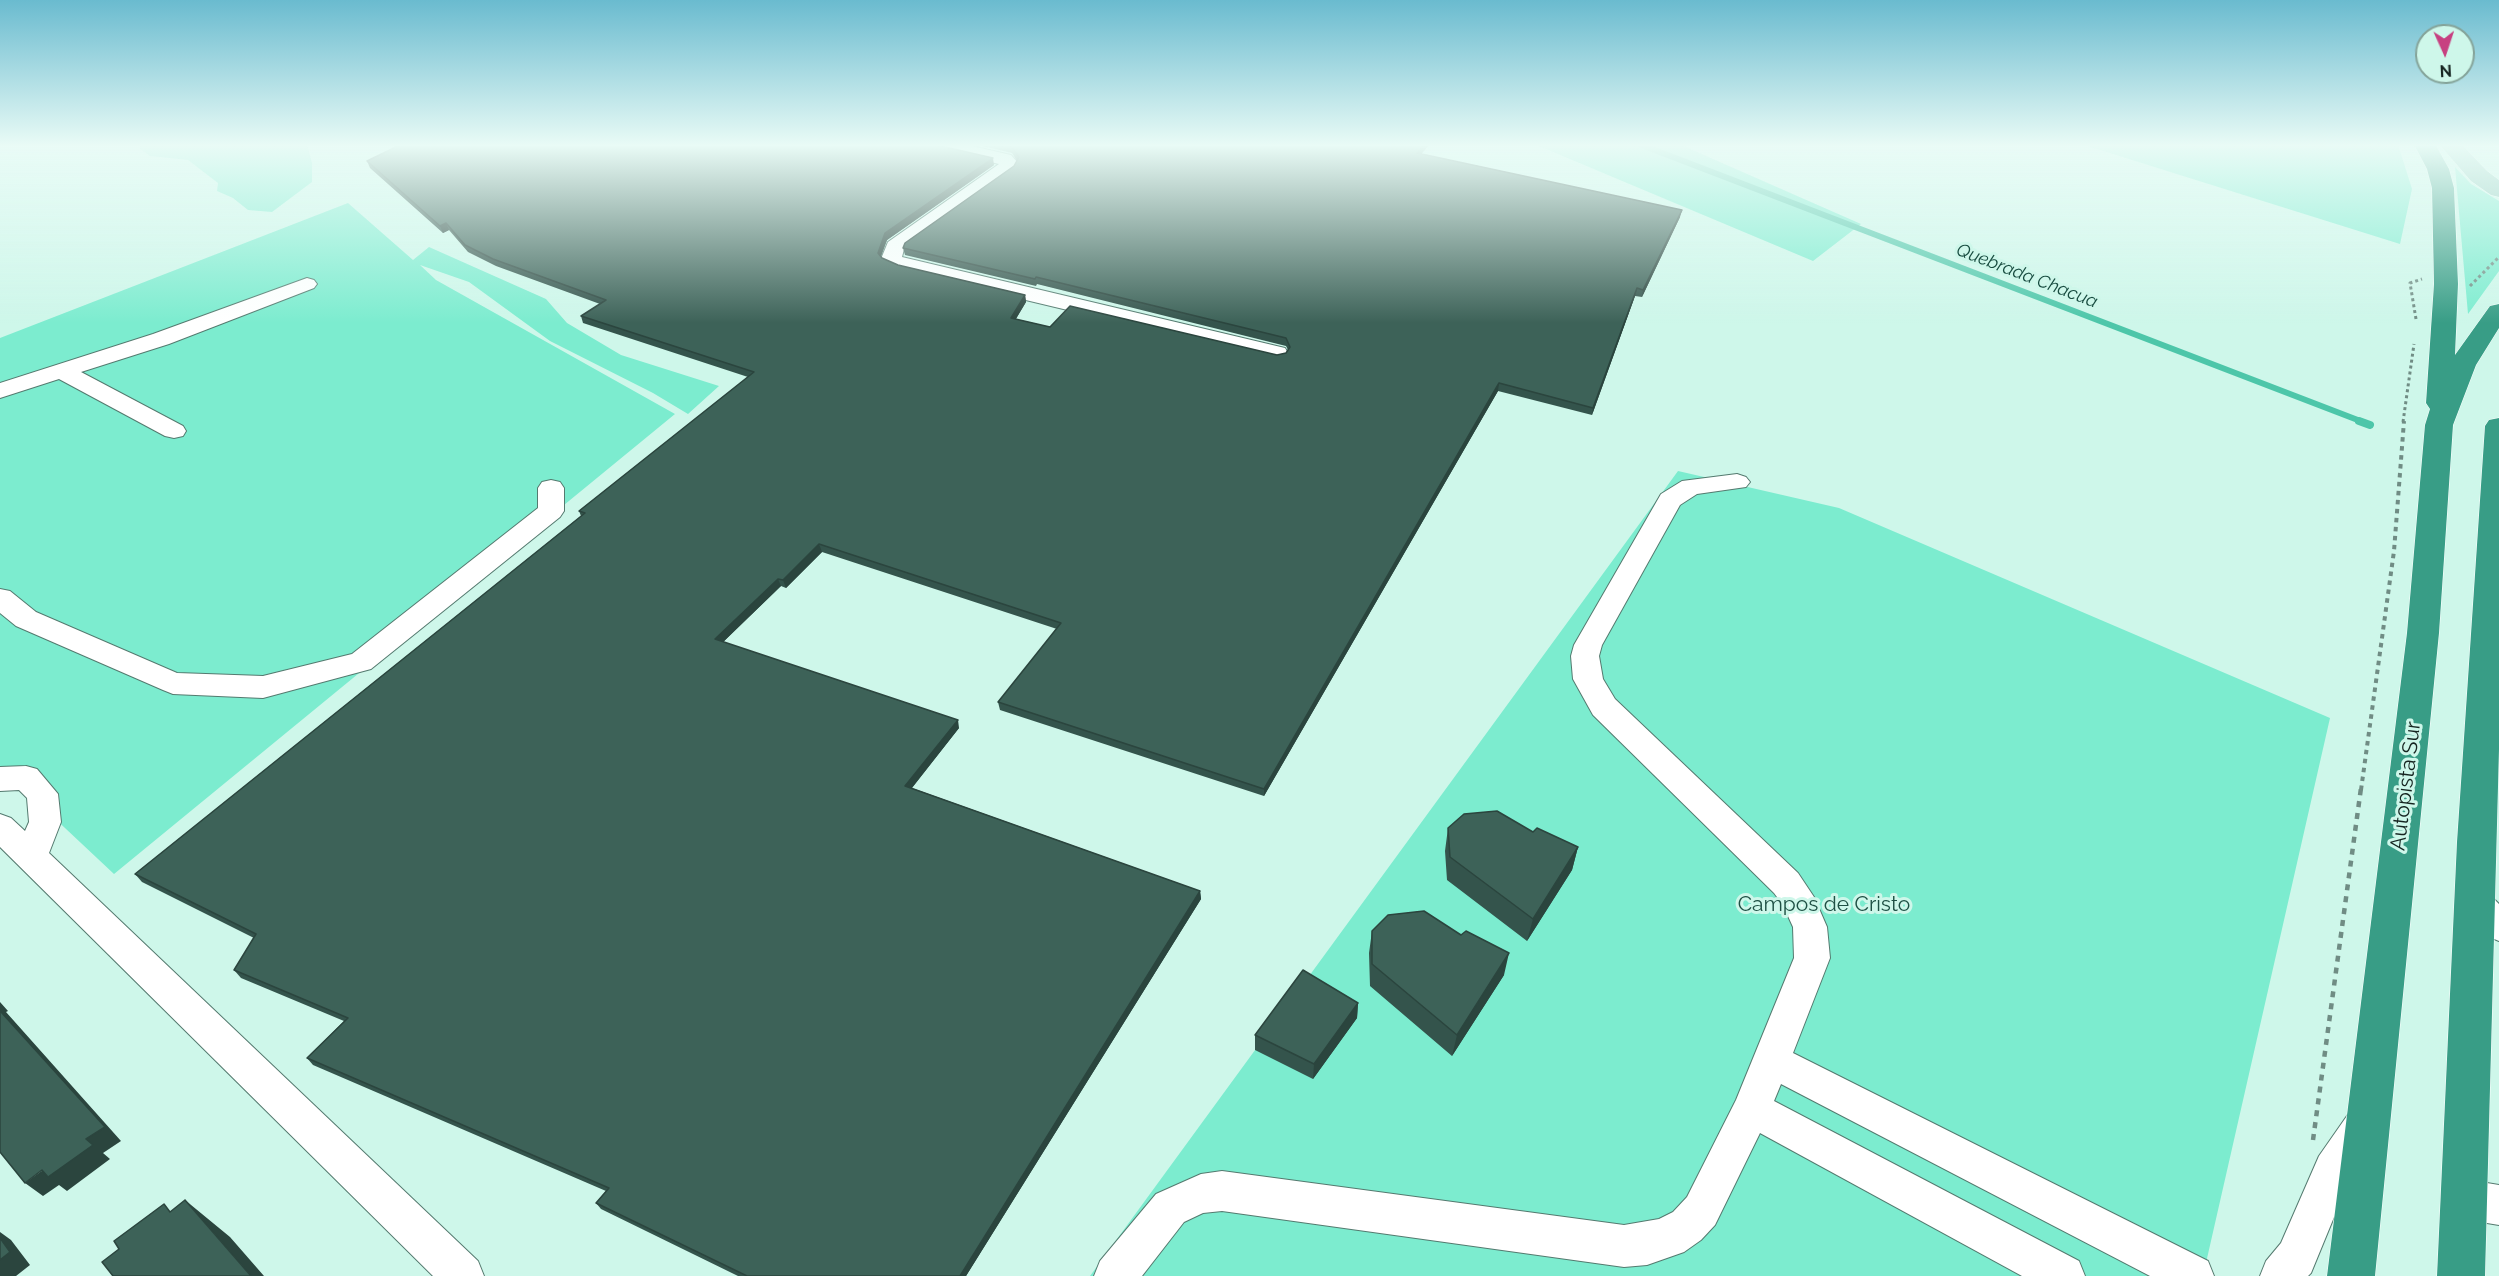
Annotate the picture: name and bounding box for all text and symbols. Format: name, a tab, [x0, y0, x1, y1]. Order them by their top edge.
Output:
north arrow	[2415, 24, 2475, 84]
text: N	[2439, 61, 2452, 80]
water label: Quebrada Chacua	[1953, 239, 2101, 313]
street label: Autopista Sur	[2386, 720, 2426, 852]
park label: Campos de Cristo	[1738, 892, 1910, 918]

